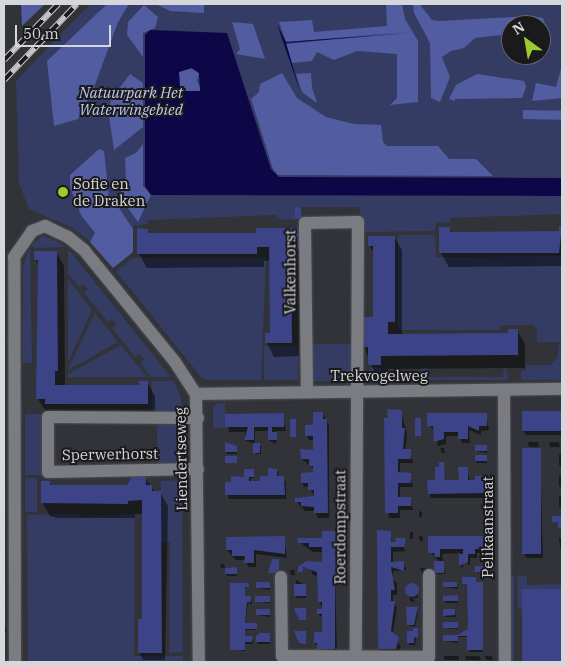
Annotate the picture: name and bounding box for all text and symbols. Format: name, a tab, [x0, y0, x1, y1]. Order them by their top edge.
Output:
scale bar	[18, 15, 114, 47]
north arrow	[501, 15, 551, 65]
text: N	[509, 18, 528, 39]
text: 50 m	[23, 24, 59, 43]
park label: Natuurpark Het Waterwingebied	[79, 83, 183, 118]
place label: Sofie en de Draken	[73, 174, 145, 209]
marker: Sofie en de Draken	[57, 186, 69, 198]
street label: Valkenhorst	[281, 230, 299, 314]
street label: Trekvogelweg	[330, 367, 428, 385]
street label: Liendertseweg	[171, 407, 191, 511]
street label: Sperwerhorst	[62, 444, 158, 464]
street label: Roerdompstraat	[331, 470, 349, 584]
street label: Pelikaanstraat	[479, 476, 497, 578]

